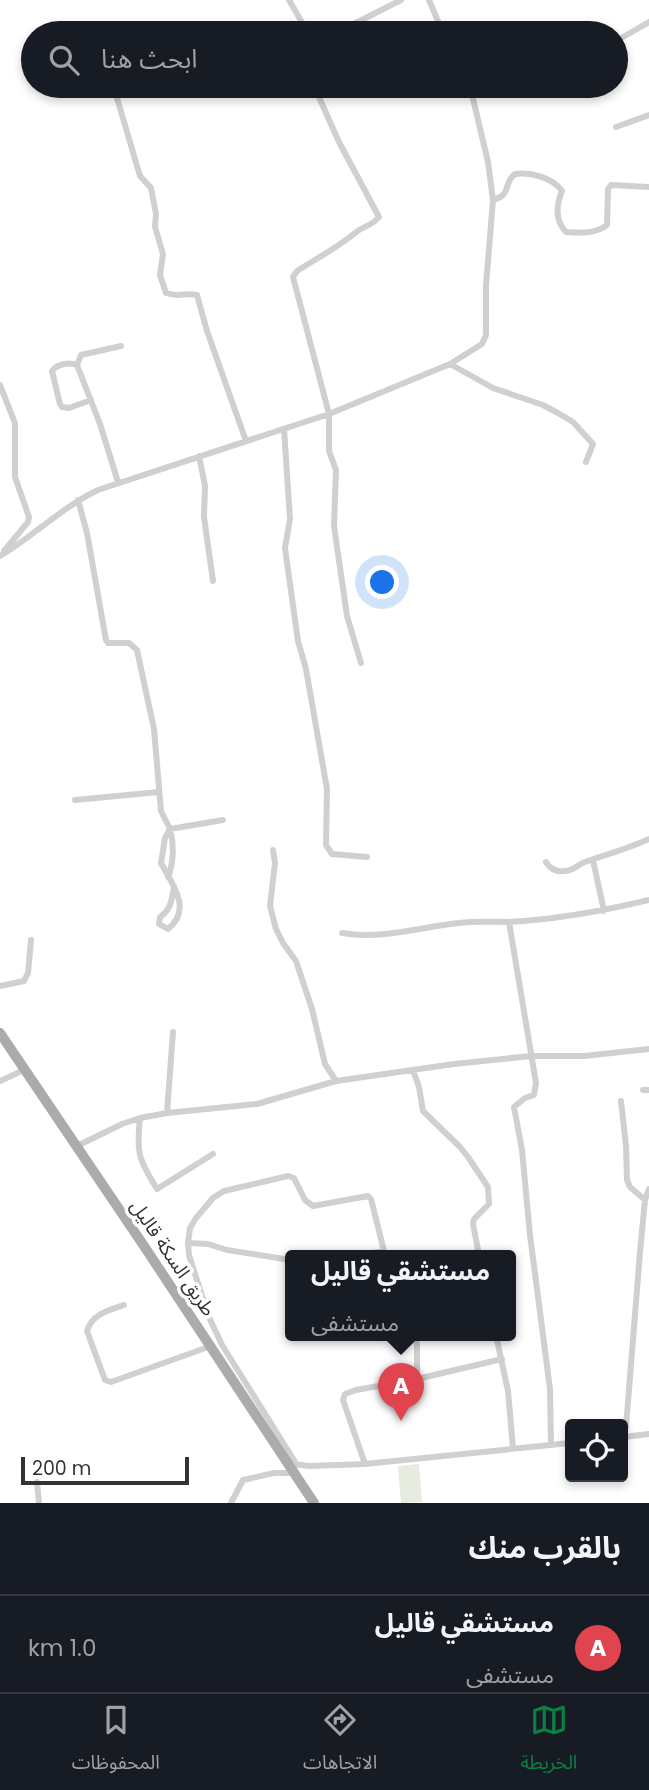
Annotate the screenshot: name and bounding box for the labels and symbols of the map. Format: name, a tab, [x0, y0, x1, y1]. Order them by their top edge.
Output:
your location	[365, 565, 399, 599]
street label: طريق السكة قاليل	[124, 1194, 222, 1322]
pin: A	[378, 1363, 424, 1421]
scale bar	[21, 1454, 189, 1486]

